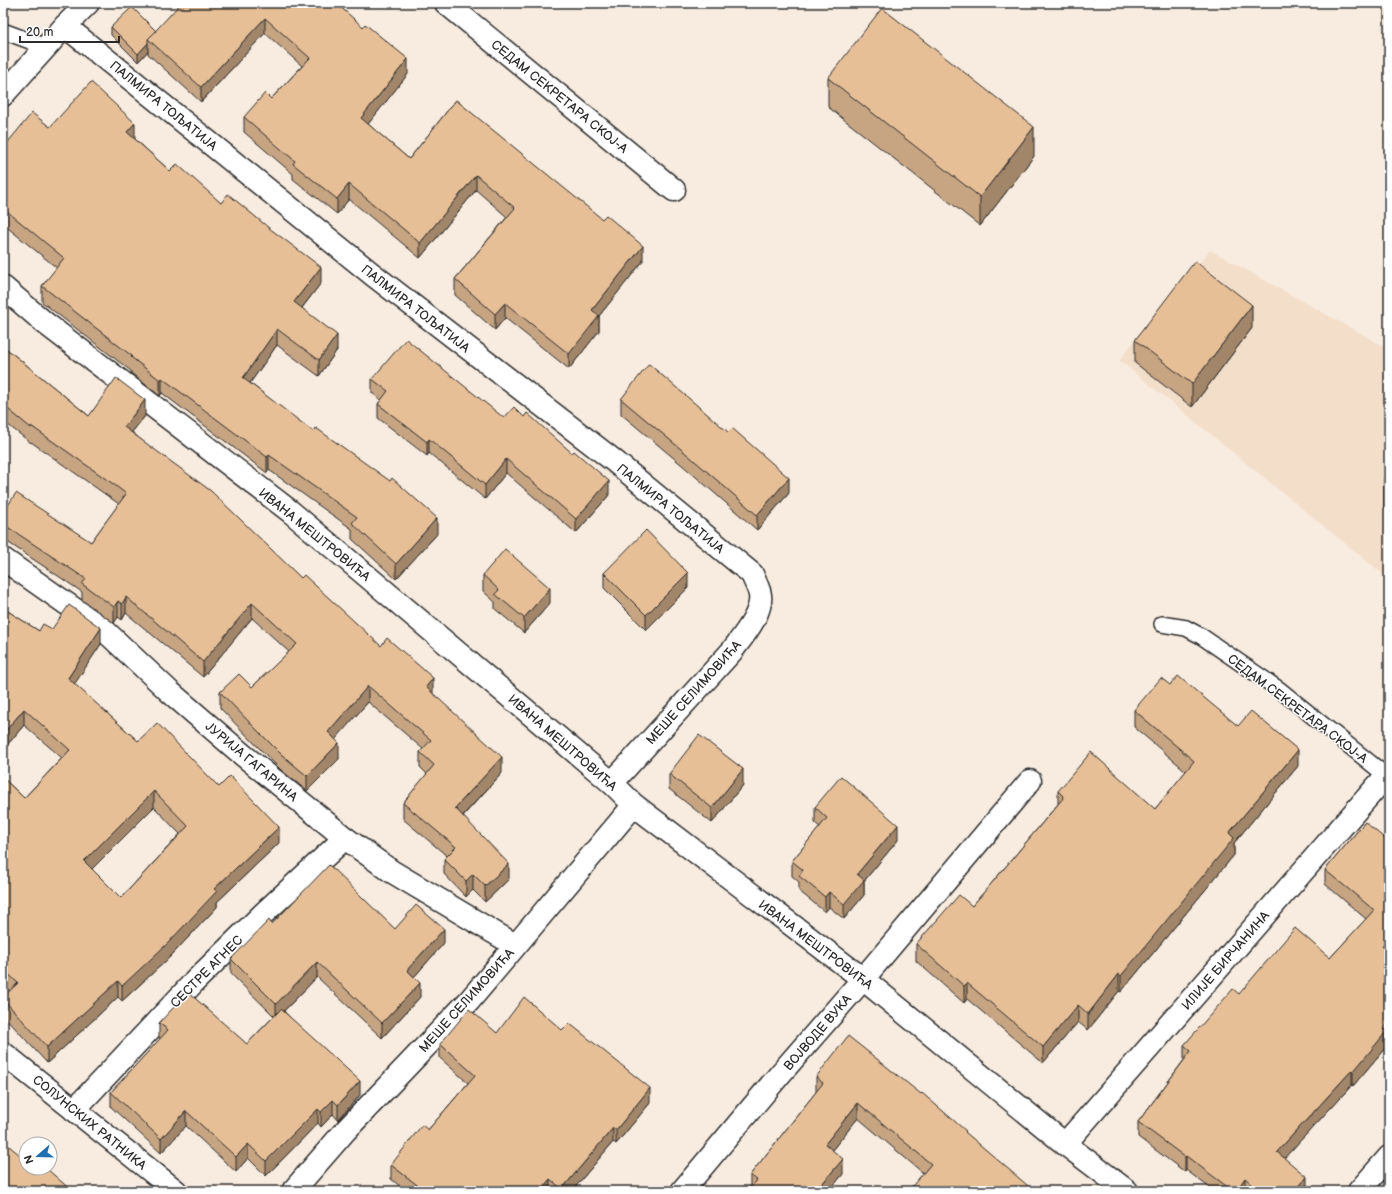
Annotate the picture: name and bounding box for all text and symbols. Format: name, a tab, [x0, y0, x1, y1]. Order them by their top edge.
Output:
scale bar	[20, 18, 119, 44]
text: 20 m	[26, 25, 53, 40]
street label: СЕДАМ СЕКРЕТАРА СКОЈ-А	[488, 37, 631, 157]
street label: ПАЛМИРА ТОЉАТИЈА	[107, 58, 220, 154]
street label: ПАЛМИРА ТОЉАТИЈА	[358, 261, 473, 356]
street label: ПАЛМИРА ТОЉАТИЈА	[614, 461, 727, 557]
street label: ИВАНА МЕШТРОВИЋА	[255, 485, 373, 585]
street label: МЕШЕ СЕЛИМОВИЋА	[643, 637, 745, 748]
street label: СЕДАМ СЕКРЕТАРА СКОЈ-А	[1224, 651, 1371, 767]
street label: ИВАНА МЕШТРОВИЋА	[505, 691, 620, 794]
street label: ЈУРИЈА ГАГАРИНА	[202, 719, 301, 805]
street label: ИВАНА МЕШТРОВИЋА	[755, 897, 876, 993]
street label: ИЛИЈЕ БИРЧАНИНА	[1178, 908, 1273, 1013]
street label: СЕСТРЕ АГНЕС	[167, 932, 246, 1011]
street label: МЕШЕ СЕЛИМОВИЋА	[416, 945, 518, 1056]
street label: ВОЈВОДЕ ВУКА	[780, 991, 855, 1074]
street label: СОЛУНСКИХ РАТНИКА	[29, 1072, 150, 1174]
north arrow	[18, 1136, 58, 1176]
text: N	[22, 1153, 37, 1165]

